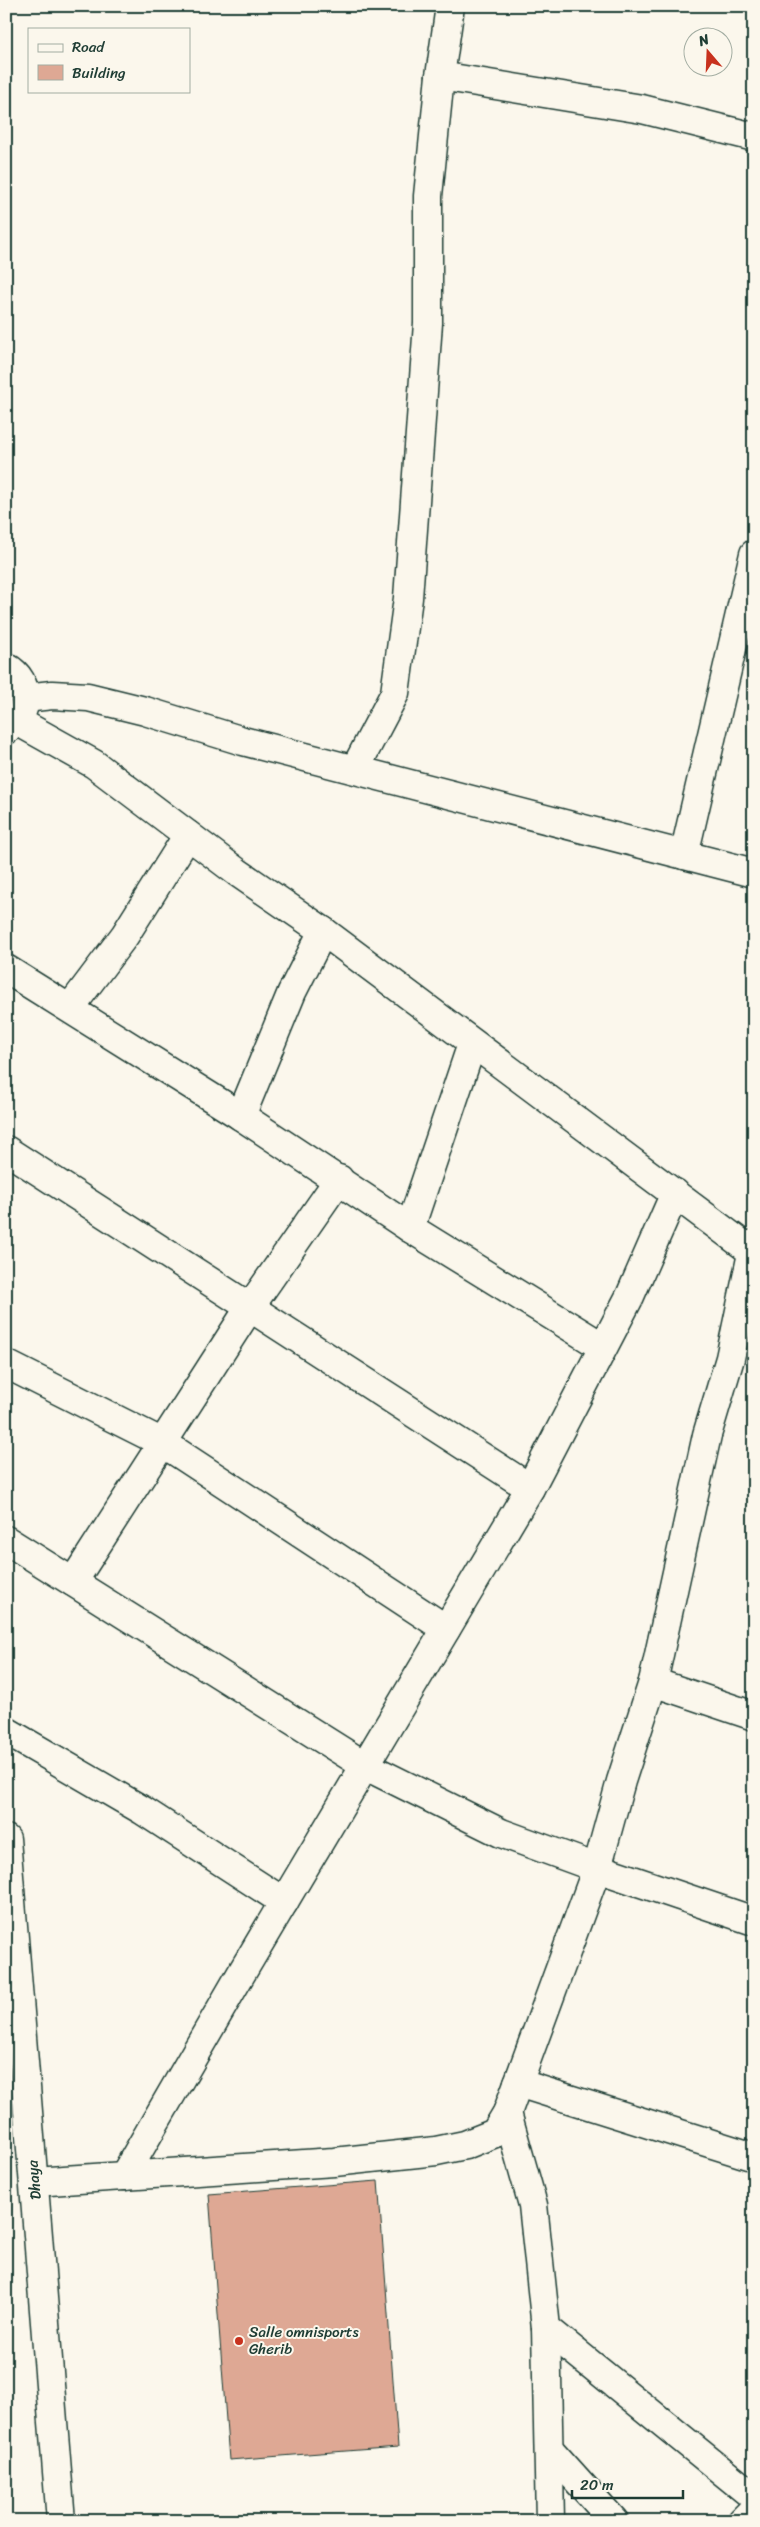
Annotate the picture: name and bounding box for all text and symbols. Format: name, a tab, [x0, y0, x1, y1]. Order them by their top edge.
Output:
text: N	[694, 27, 713, 54]
legend	[28, 28, 190, 92]
north arrow	[682, 28, 732, 78]
text: Road	[72, 34, 105, 60]
text: Building	[72, 60, 126, 86]
street label: Dhaya	[19, 2159, 49, 2201]
place label: Salle omnisports Gherib	[249, 2319, 359, 2362]
marker: Salle omnisports Gherib	[233, 2335, 245, 2347]
scale bar	[572, 2467, 684, 2499]
text: 20 m	[580, 2472, 614, 2498]

